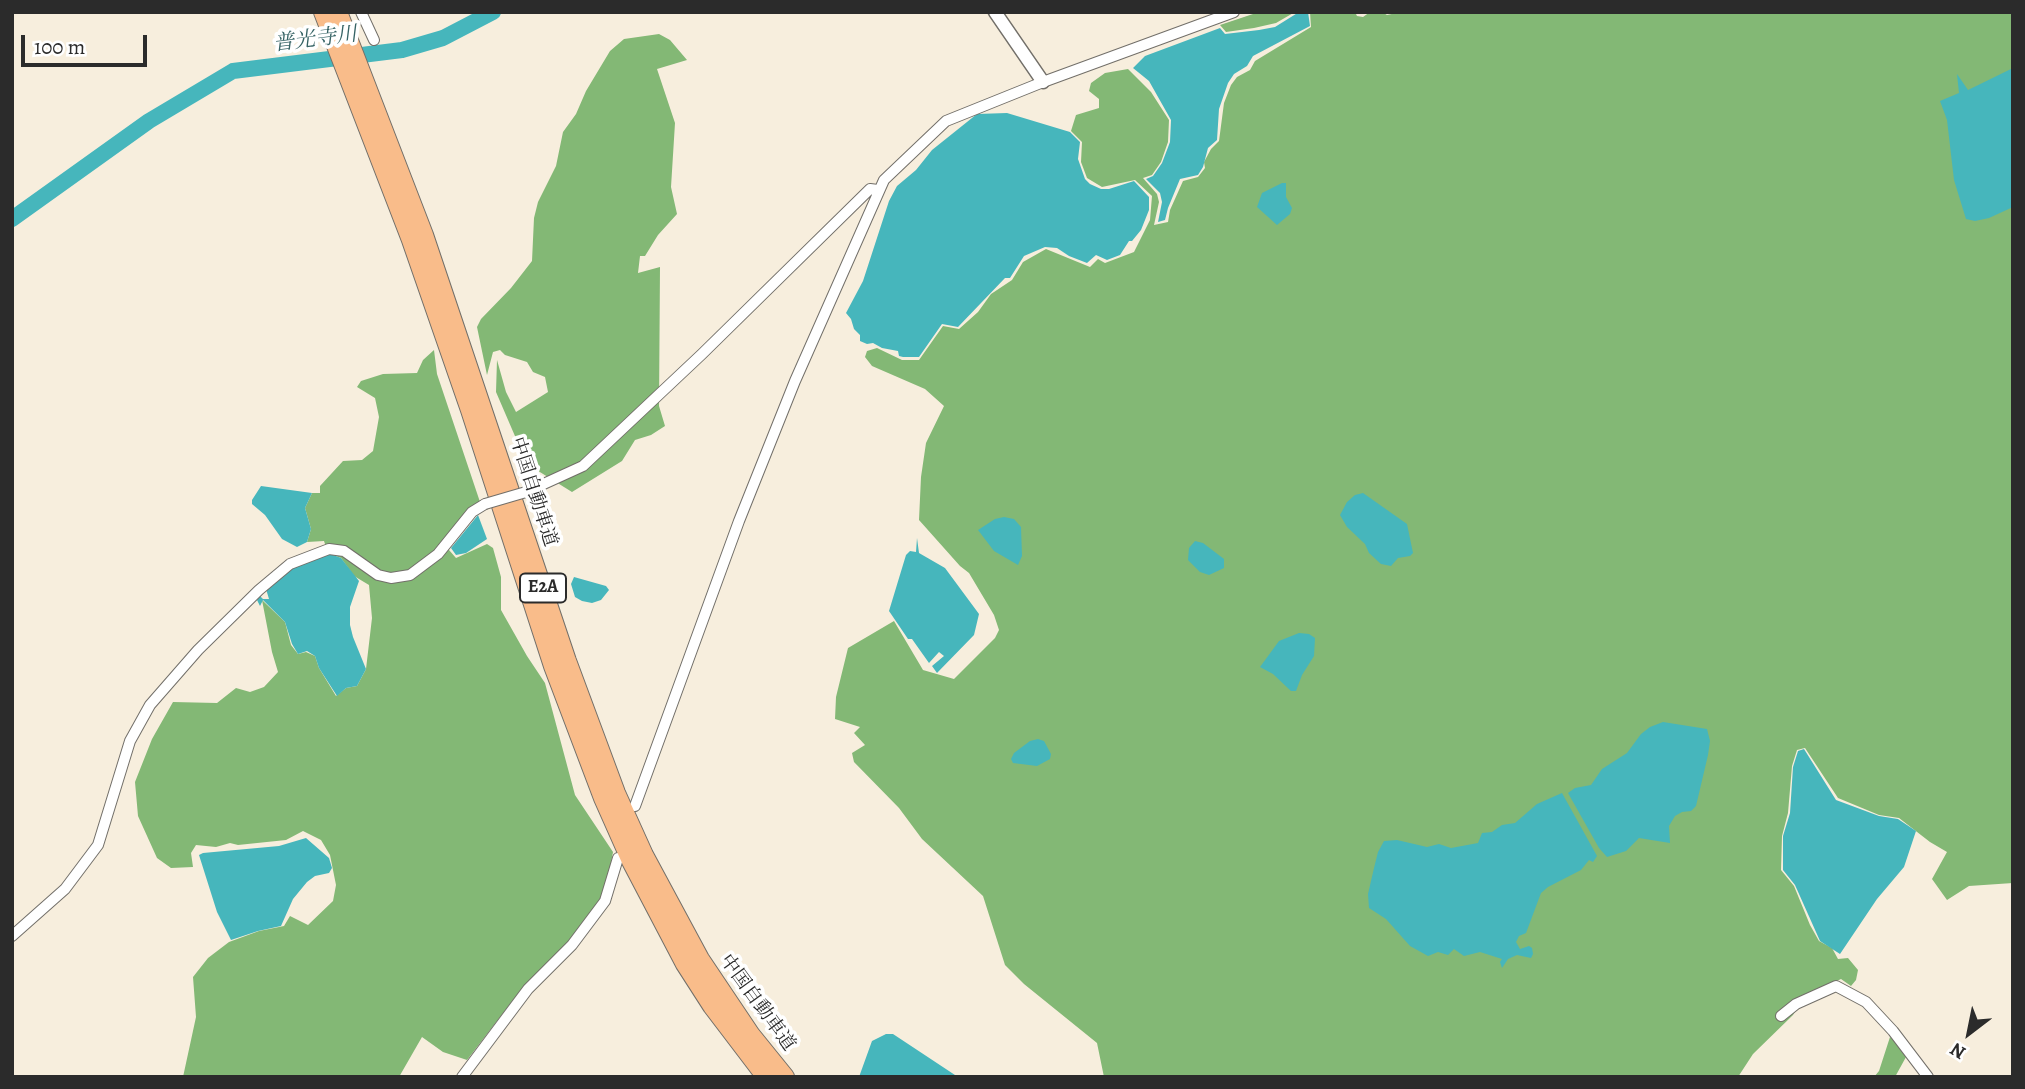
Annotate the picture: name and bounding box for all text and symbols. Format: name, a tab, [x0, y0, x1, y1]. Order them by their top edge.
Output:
scale bar	[24, 21, 150, 65]
water label: 普光寺川	[272, 22, 358, 58]
text: 100 m	[34, 33, 85, 61]
street label: 中国自動車道	[505, 434, 561, 550]
road number: E2A	[520, 574, 566, 602]
street label: 中国自動車道	[714, 950, 800, 1056]
north arrow	[1934, 998, 2004, 1068]
text: N	[1945, 1036, 1971, 1066]

